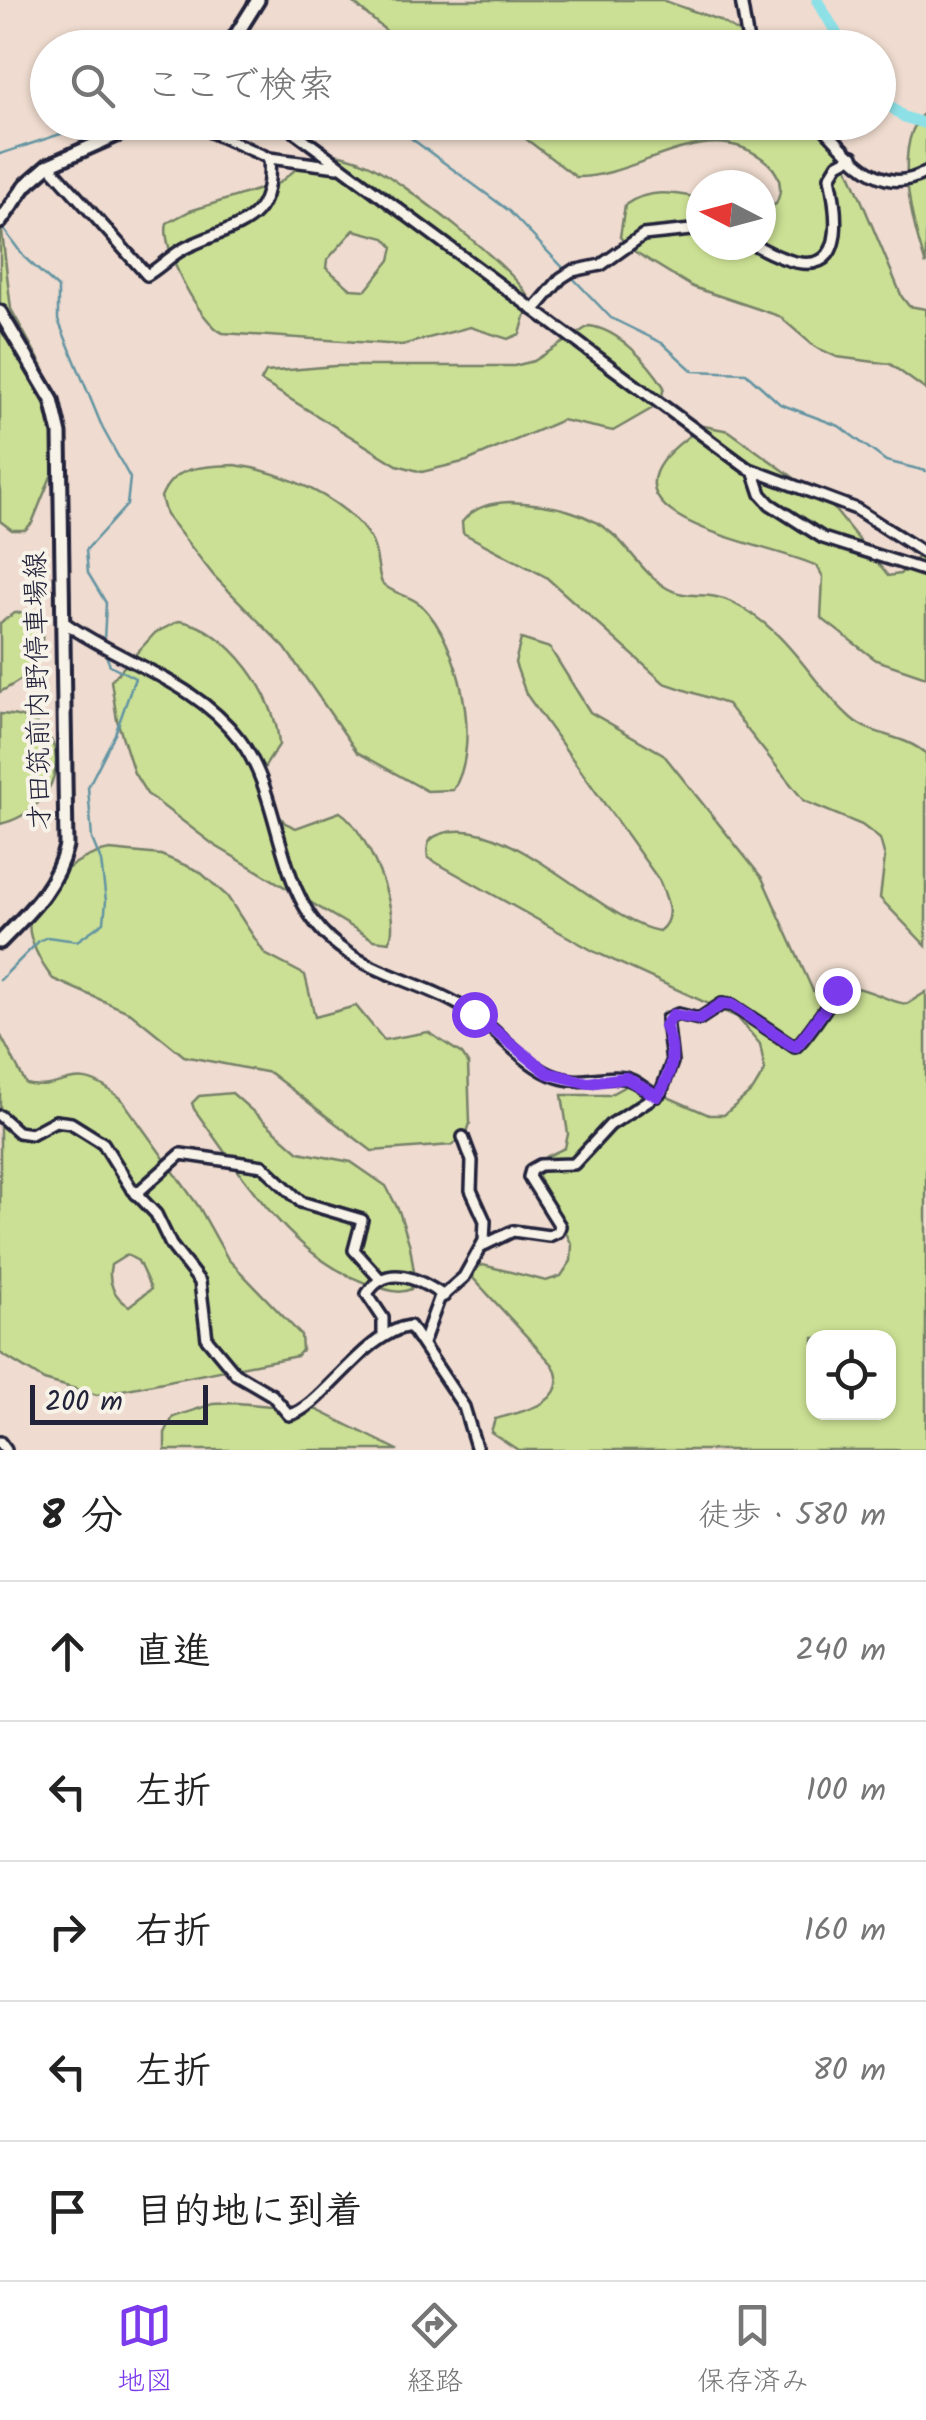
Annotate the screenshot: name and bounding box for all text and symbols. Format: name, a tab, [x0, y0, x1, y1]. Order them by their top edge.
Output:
search box	[30, 30, 896, 140]
text: ここで検索	[145, 57, 335, 117]
icon: search	[65, 58, 120, 113]
north arrow	[686, 170, 776, 260]
street label: 才田筑前内野停車場線	[14, 551, 64, 831]
route end	[815, 968, 861, 1014]
route start	[452, 992, 498, 1038]
map controls	[806, 1330, 896, 1420]
button: locate	[806, 1330, 896, 1420]
scale bar	[30, 1380, 208, 1424]
text: 200 m	[45, 1380, 123, 1425]
text: 8 分	[40, 1484, 123, 1551]
text: 徒歩 · 580 m	[698, 1491, 886, 1542]
text: 直進	[135, 1623, 211, 1683]
icon: ahead	[40, 1624, 95, 1679]
text: 240 m	[795, 1626, 886, 1677]
text: 左折	[135, 1763, 211, 1823]
icon: left	[40, 1764, 95, 1819]
text: 100 m	[806, 1766, 886, 1817]
text: 右折	[135, 1903, 211, 1963]
icon: right	[40, 1904, 95, 1959]
text: 160 m	[804, 1906, 886, 1957]
text: 左折	[135, 2043, 211, 2103]
icon: left	[40, 2044, 95, 2099]
text: 80 m	[812, 2046, 886, 2097]
text: 目的地に到着	[135, 2183, 363, 2243]
icon: arrive	[40, 2184, 95, 2239]
tab: 地図	[117, 2298, 173, 2405]
tab: 経路	[407, 2298, 463, 2405]
tab: 保存済み	[697, 2298, 809, 2405]

